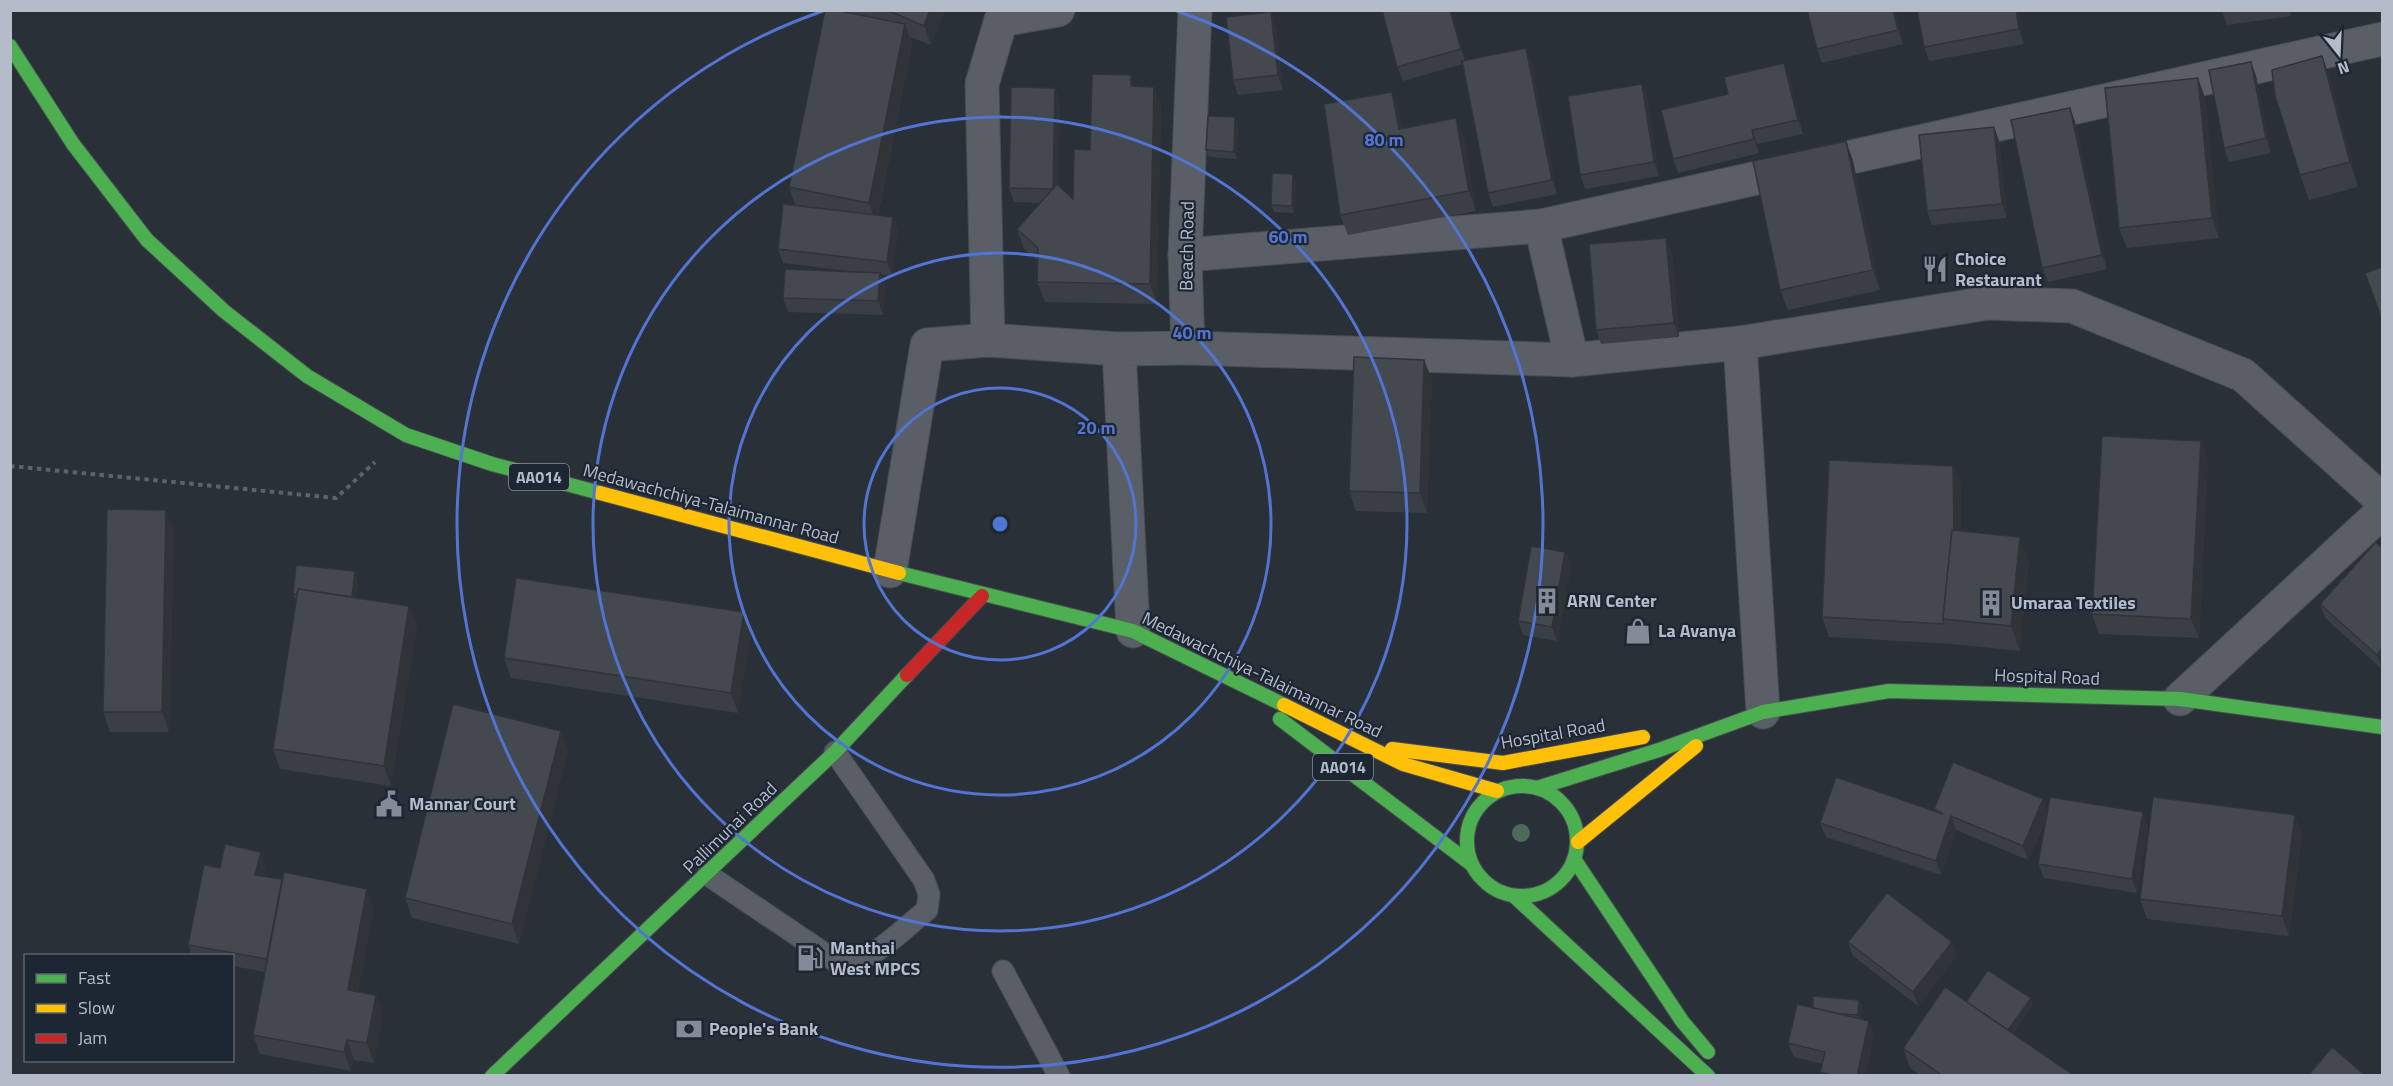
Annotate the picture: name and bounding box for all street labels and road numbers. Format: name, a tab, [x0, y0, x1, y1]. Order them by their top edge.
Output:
street label: Beach Road	[1172, 201, 1201, 291]
street label: Medawachchiya-Talaimannar Road	[580, 456, 842, 551]
road number: AA014	[509, 464, 569, 490]
street label: Medawachchiya-Talaimannar Road	[1138, 605, 1387, 745]
street label: Hospital Road	[1994, 661, 2100, 692]
street label: Hospital Road	[1498, 711, 1607, 756]
road number: AA014	[1313, 754, 1373, 780]
street label: Pallimunai Road	[676, 776, 783, 880]

